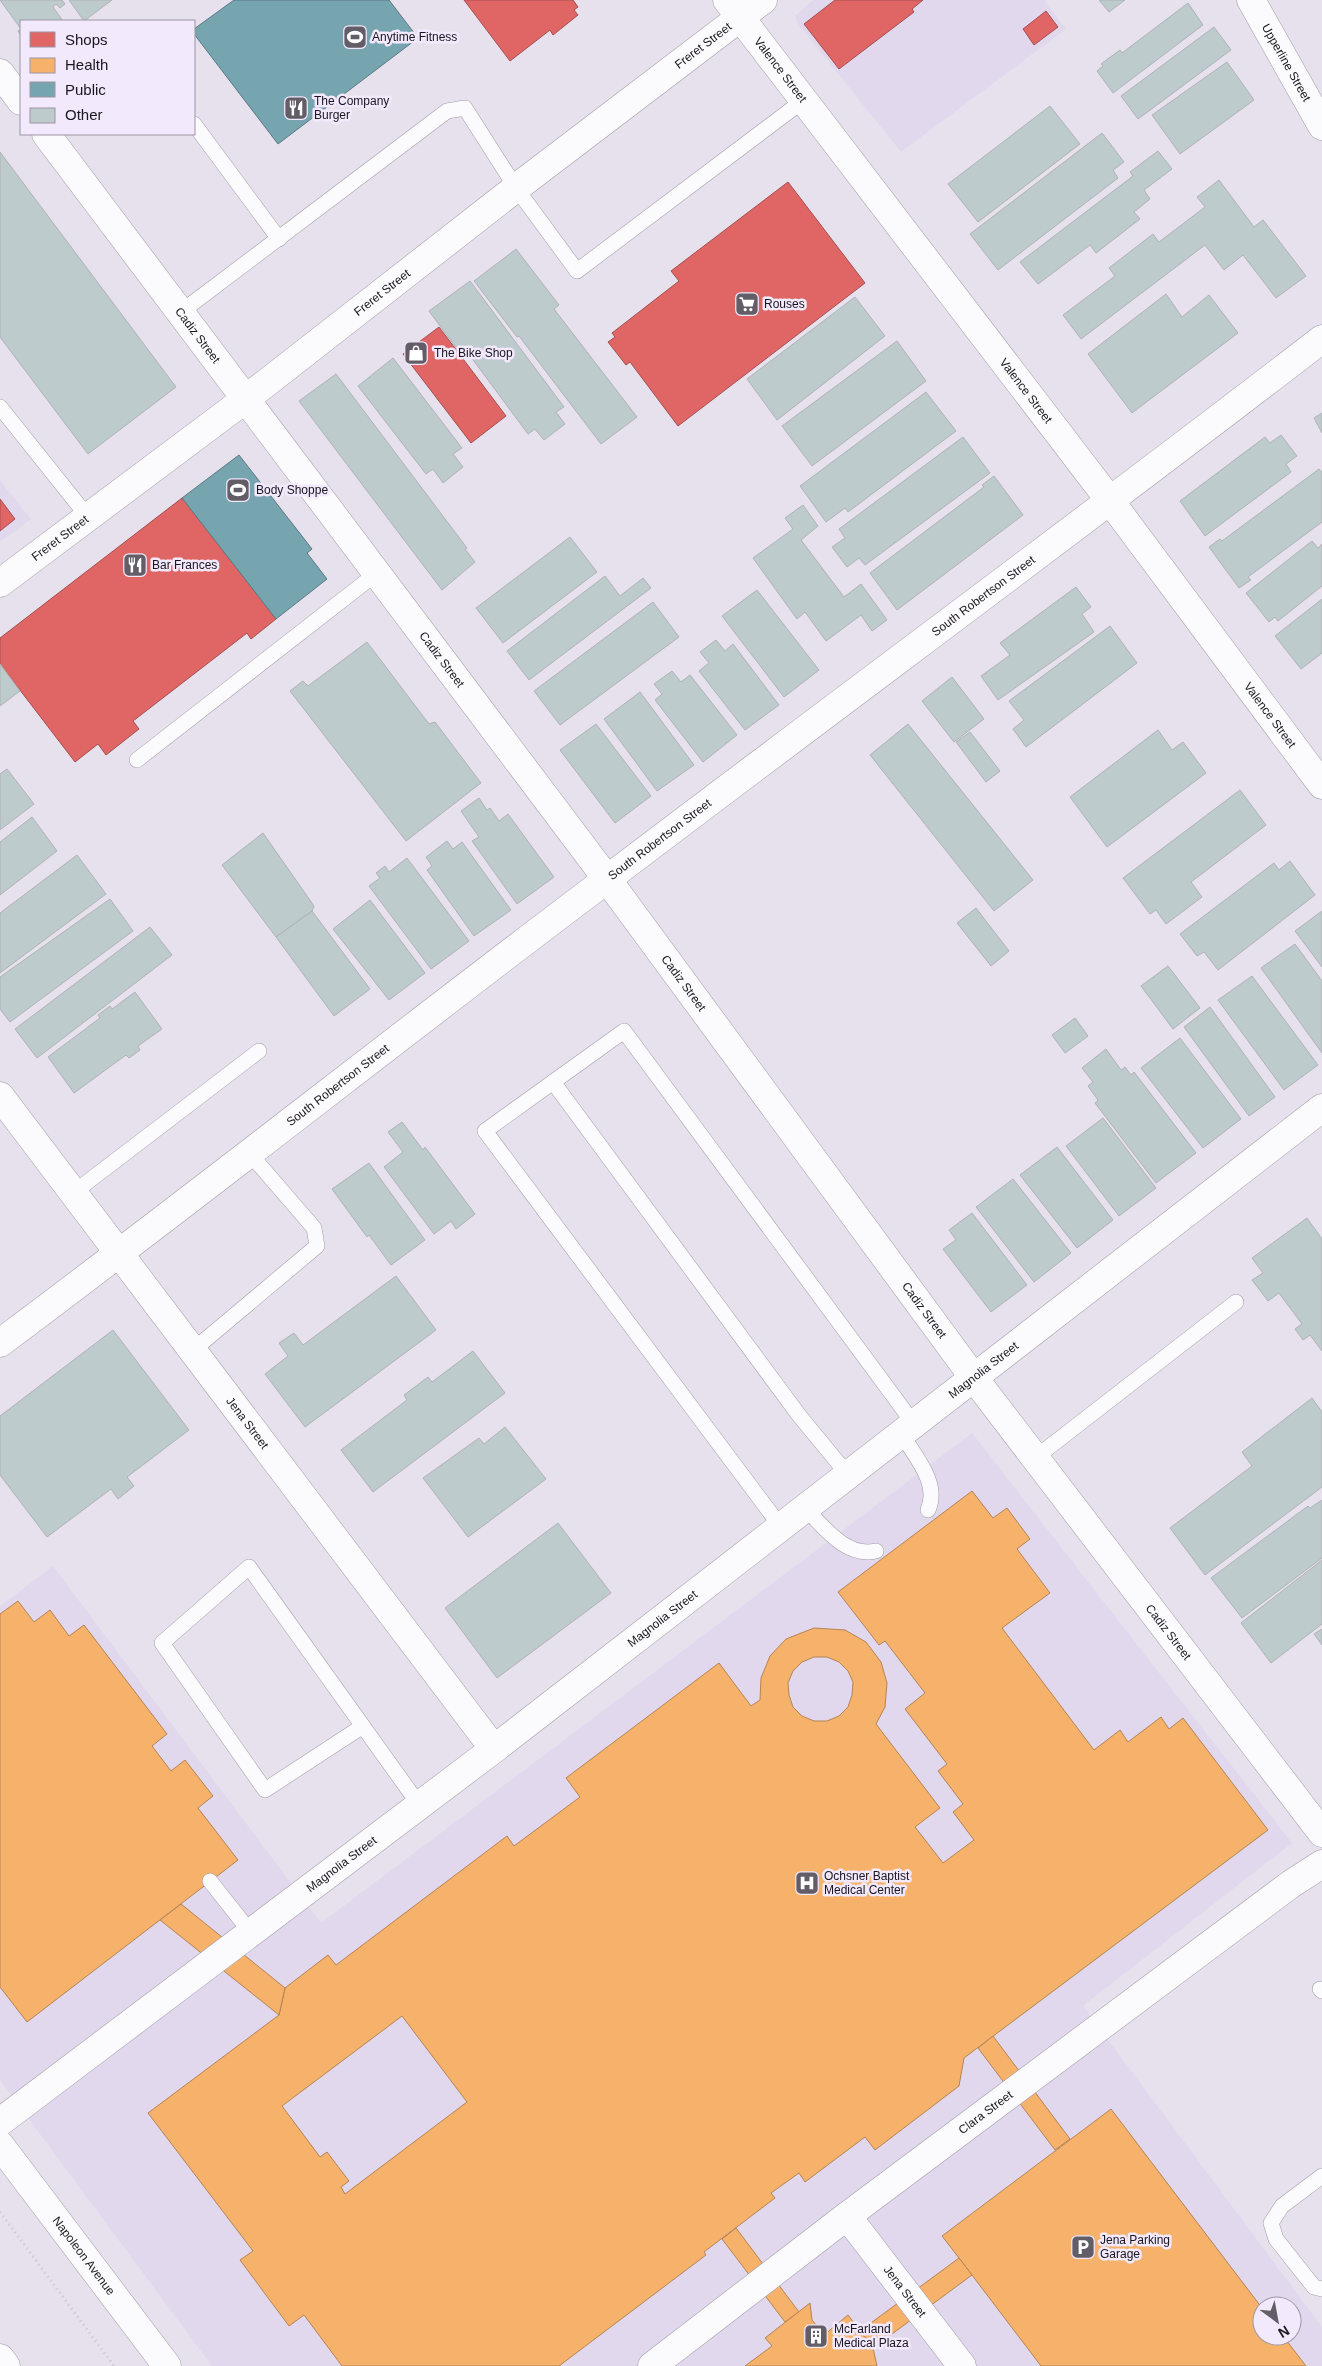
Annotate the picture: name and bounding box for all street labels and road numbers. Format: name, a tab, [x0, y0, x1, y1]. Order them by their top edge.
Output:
street label: Freret Street	[672, 19, 735, 72]
street label: Upperline Street	[1259, 21, 1314, 105]
street label: Valence Street	[751, 35, 810, 106]
street label: Freret Street	[351, 266, 414, 319]
street label: Cadiz Street	[172, 305, 223, 366]
street label: Valence Street	[997, 356, 1056, 427]
street label: Freret Street	[29, 512, 92, 564]
street label: South Robertson Street	[929, 552, 1038, 639]
street label: Cadiz Street	[416, 629, 468, 691]
street label: Valence Street	[1241, 680, 1299, 751]
street label: South Robertson Street	[605, 795, 715, 883]
street label: Cadiz Street	[658, 952, 709, 1015]
street label: South Robertson Street	[284, 1041, 392, 1129]
street label: Cadiz Street	[899, 1280, 950, 1342]
street label: Magnolia Street	[946, 1338, 1022, 1401]
street label: Jena Street	[223, 1394, 272, 1452]
street label: Magnolia Street	[625, 1587, 701, 1650]
street label: Cadiz Street	[1143, 1602, 1194, 1663]
street label: Magnolia Street	[304, 1833, 380, 1895]
street label: Clara Street	[956, 2087, 1016, 2137]
street label: Napoleon Avenue	[50, 2214, 118, 2298]
street label: Jena Street	[881, 2263, 929, 2321]

